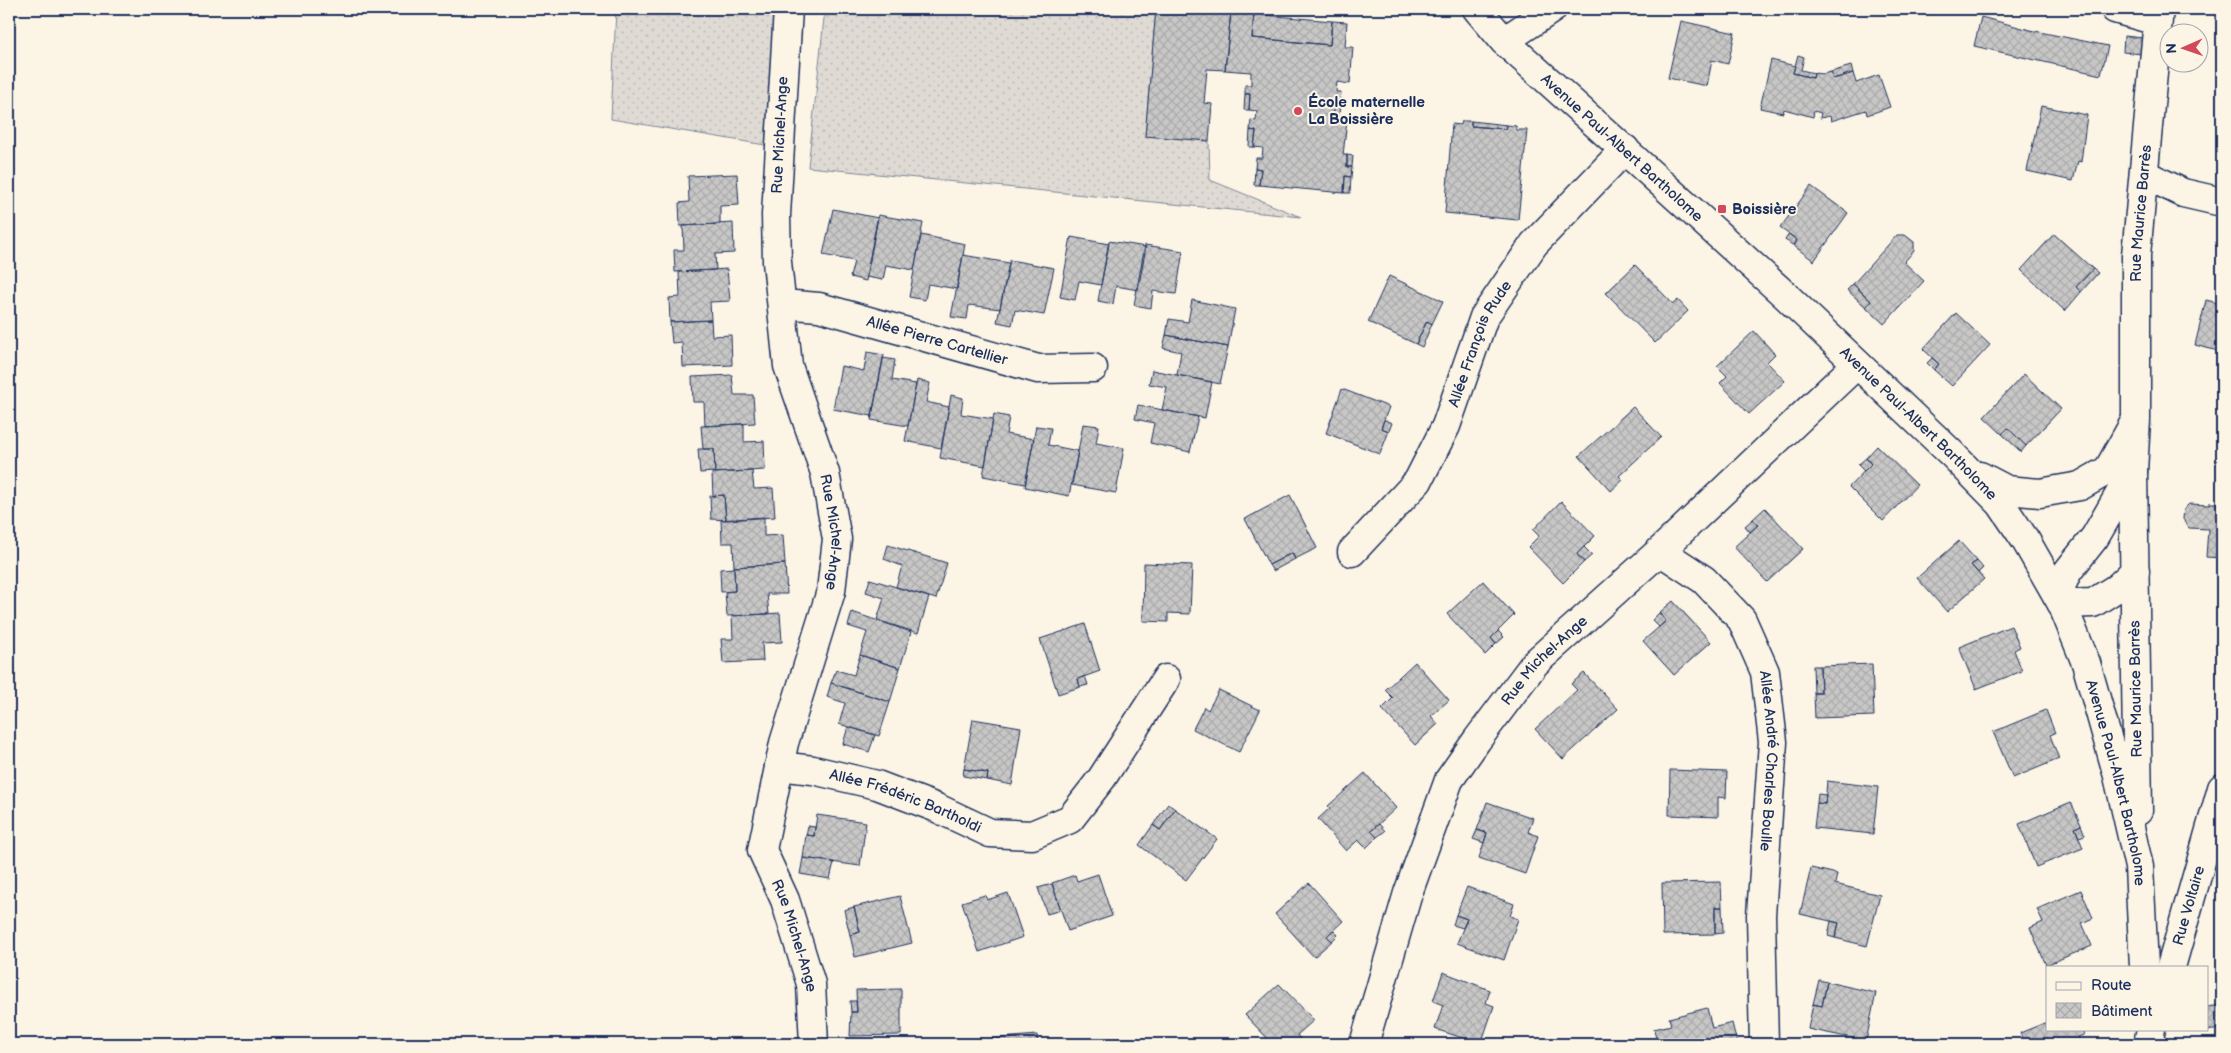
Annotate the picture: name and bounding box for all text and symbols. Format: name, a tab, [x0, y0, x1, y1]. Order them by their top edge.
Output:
north arrow	[2158, 22, 2208, 72]
text: N	[2163, 43, 2180, 54]
street label: Avenue Paul-Albert Bartholome	[1537, 70, 1707, 226]
street label: Rue Michel-Ange	[767, 76, 793, 194]
place label: École maternelle La Boissière	[1308, 92, 1425, 129]
marker: École maternelle La Boissière	[1292, 105, 1304, 117]
street label: Rue Maurice Barrès	[2127, 143, 2156, 282]
place label: Boissière	[1732, 200, 1797, 219]
marker: Boissière	[1716, 203, 1728, 215]
street label: Allée François Rude	[1444, 277, 1516, 409]
street label: Allée Pierre Cartellier	[865, 312, 1010, 370]
street label: Avenue Paul-Albert Bartholome	[1836, 343, 2001, 504]
street label: Rue Michel-Ange	[816, 472, 847, 591]
street label: Rue Michel-Ange	[1497, 611, 1591, 709]
street label: Rue Maurice Barrès	[2125, 620, 2147, 758]
street label: Allée André Charles Boulle	[1755, 670, 1783, 852]
street label: Avenue Paul-Albert Bartholome	[2082, 678, 2149, 887]
street label: Allée Frédéric Bartholdi	[828, 765, 985, 837]
street label: Rue Voltaire	[2168, 863, 2209, 947]
street label: Rue Michel-Ange	[767, 876, 821, 992]
legend	[2046, 966, 2208, 1030]
text: Route	[2091, 976, 2132, 995]
text: Bâtiment	[2091, 1002, 2153, 1021]

